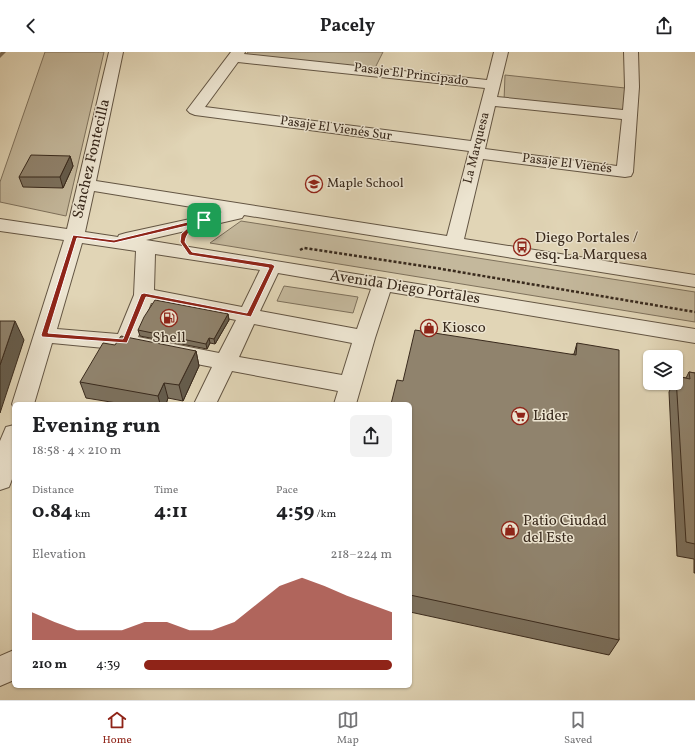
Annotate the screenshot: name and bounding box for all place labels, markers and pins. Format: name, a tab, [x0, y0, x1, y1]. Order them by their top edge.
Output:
school or university icon: Maple School	[304, 174, 324, 194]
place label: Maple School	[327, 175, 404, 193]
pin	[187, 203, 221, 237]
place label: Diego Portales / esq. La Marquesa	[535, 228, 648, 266]
bus stop icon: Diego Portales / esq. La Marquesa	[512, 237, 532, 257]
fuel station icon: Shell	[159, 308, 179, 328]
shop icon: Kiosco	[419, 318, 439, 338]
place label: Kiosco	[442, 318, 486, 339]
place label: Shell	[152, 328, 186, 349]
supermarket icon: Lider	[510, 406, 530, 426]
place label: Lider	[533, 406, 568, 427]
place label: Patio Ciudad del Este	[523, 511, 607, 549]
shop icon: Patio Ciudad del Este	[500, 520, 520, 540]

